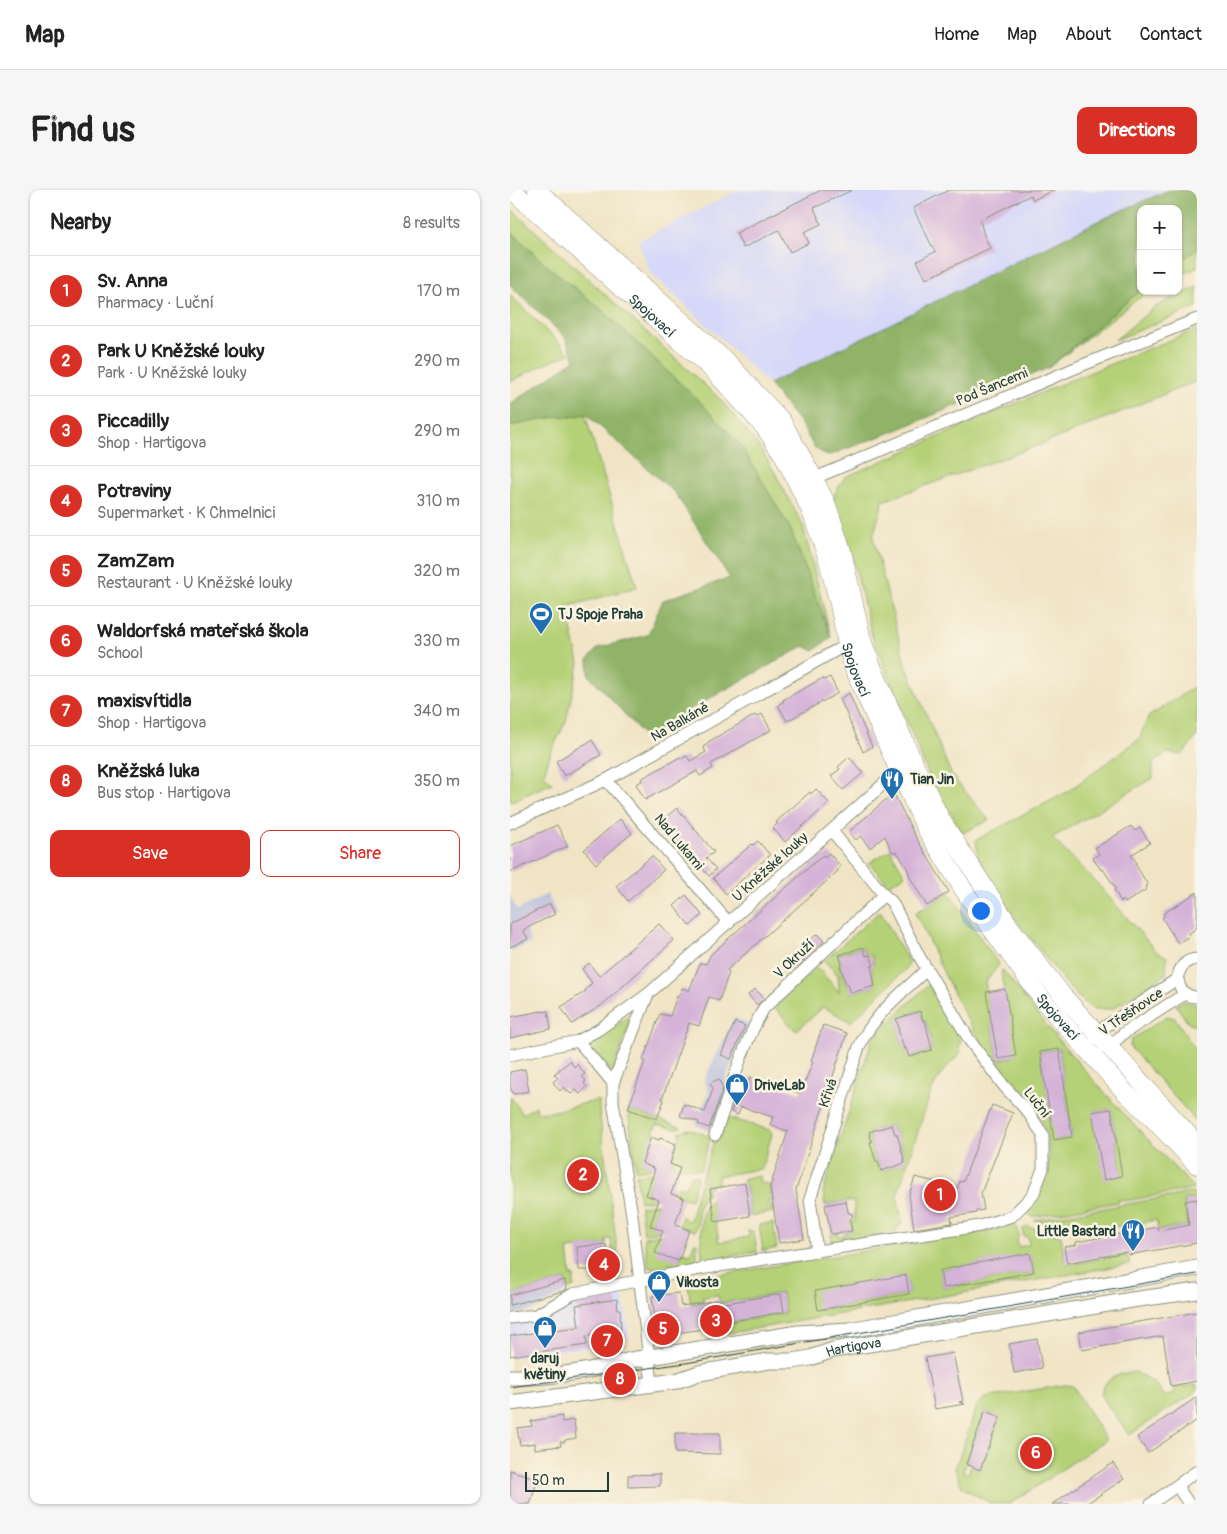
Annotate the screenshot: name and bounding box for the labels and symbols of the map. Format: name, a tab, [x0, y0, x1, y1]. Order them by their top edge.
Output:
street label: Spojovací	[625, 290, 679, 341]
street label: Pod Šancemi	[953, 363, 1031, 410]
sports icon: TJ Spoje Praha	[528, 601, 554, 635]
place label: TJ Spoje Praha	[557, 606, 643, 623]
street label: Spojovací	[838, 640, 874, 700]
street label: Na Balkáně	[648, 699, 712, 745]
restaurant icon: Tian Jin	[879, 766, 905, 800]
place label: Tian Jin	[909, 771, 954, 788]
street label: Nad Lukami	[651, 810, 708, 874]
street label: U Kněžské louky	[729, 829, 811, 905]
your location	[968, 898, 994, 924]
street label: V Okruží	[770, 936, 818, 982]
street label: V Třešňovce	[1096, 984, 1166, 1040]
street label: Spojovací	[1033, 990, 1083, 1044]
shop icon: DriveLab	[724, 1072, 750, 1106]
street label: Křivá	[815, 1076, 841, 1110]
place label: DriveLab	[754, 1077, 805, 1094]
street label: Luční	[1020, 1084, 1054, 1122]
pin: 2	[567, 1156, 599, 1194]
pin: 1	[924, 1176, 956, 1214]
restaurant icon: Little Bastard	[1120, 1218, 1146, 1252]
place label: Little Bastard	[1037, 1223, 1116, 1240]
pin: 4	[588, 1246, 620, 1284]
shop icon: Vikosta	[646, 1269, 672, 1303]
place label: Vikosta	[676, 1274, 719, 1291]
pin: 3	[700, 1302, 732, 1340]
pin: 5	[647, 1310, 679, 1348]
shop icon: daruj květiny	[532, 1315, 558, 1349]
pin: 7	[591, 1322, 623, 1360]
street label: Hartigova	[823, 1334, 882, 1360]
place label: daruj květiny	[523, 1350, 566, 1383]
pin: 8	[604, 1360, 636, 1398]
pin: 6	[1020, 1434, 1052, 1472]
scale bar	[525, 1469, 609, 1492]

